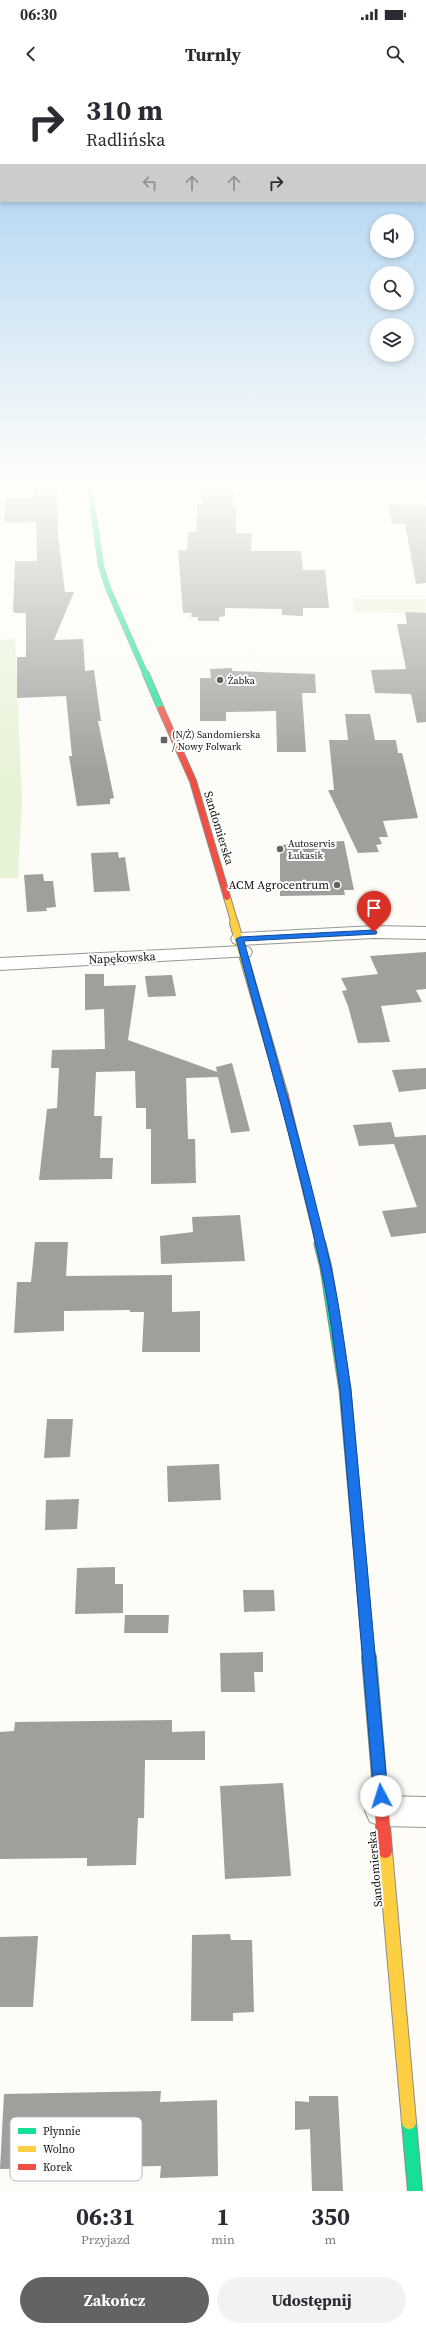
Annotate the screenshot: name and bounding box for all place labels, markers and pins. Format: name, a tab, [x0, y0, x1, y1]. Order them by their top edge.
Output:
place label: Żabka	[228, 674, 256, 687]
marker: Żabka	[215, 675, 225, 685]
place label: (N/Ż) Sandomierska / Nowy Folwark	[172, 728, 261, 753]
marker: (N/Ż) Sandomierska / Nowy Folwark	[159, 735, 169, 745]
place label: Autoservis Łukasik	[288, 837, 335, 862]
marker: Autoservis Łukasik	[275, 844, 285, 854]
place label: ACM Agrocentrum	[229, 877, 329, 893]
marker: ACM Agrocentrum	[332, 880, 342, 890]
pin	[357, 891, 391, 932]

